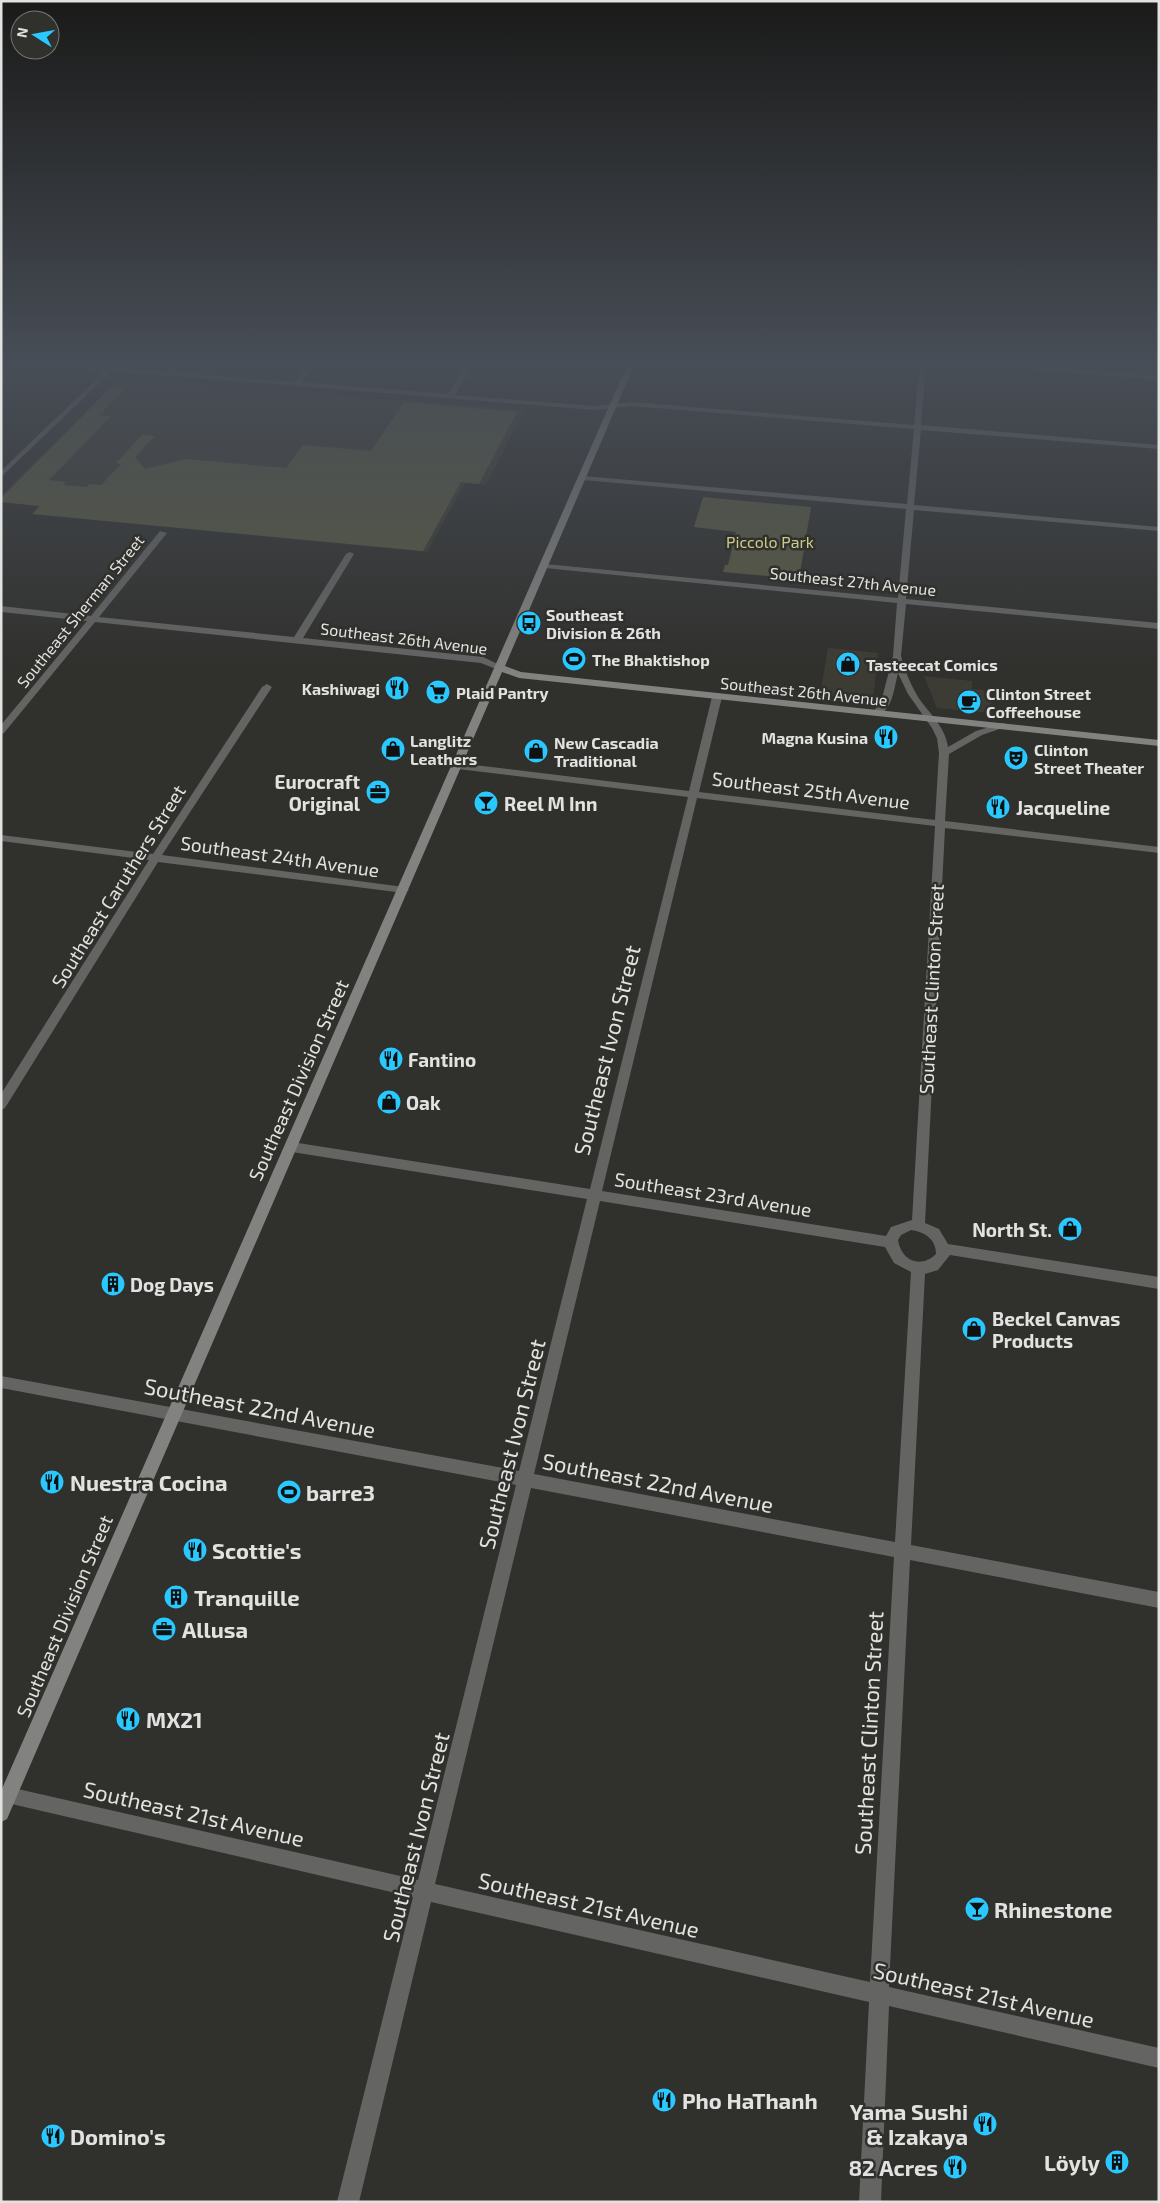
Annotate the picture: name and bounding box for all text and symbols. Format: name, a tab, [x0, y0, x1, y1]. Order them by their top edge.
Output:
north arrow	[10, 10, 60, 60]
text: N	[12, 26, 31, 39]
street label: Southeast Sherman Street	[12, 531, 148, 691]
park label: Piccolo Park	[726, 532, 814, 551]
street label: Southeast 27th Avenue	[769, 563, 937, 599]
place label: Southeast Division & 26th	[546, 605, 661, 642]
bus stop icon: Southeast Division & 26th	[516, 610, 542, 636]
street label: Southeast 26th Avenue	[319, 618, 489, 658]
sports icon: The Bhaktishop	[561, 646, 587, 672]
place label: The Bhaktishop	[592, 650, 710, 669]
shop icon: Tasteecat Comics	[835, 651, 861, 677]
place label: Tasteecat Comics	[866, 655, 998, 674]
street label: Southeast 26th Avenue	[719, 673, 889, 709]
restaurant icon: Kashiwagi	[384, 675, 410, 701]
place label: Kashiwagi	[302, 679, 380, 698]
supermarket icon: Plaid Pantry	[425, 679, 451, 705]
place label: Plaid Pantry	[456, 683, 549, 703]
place label: Clinton Street Coffeehouse	[986, 684, 1091, 721]
cafe icon: Clinton Street Coffeehouse	[956, 689, 982, 715]
restaurant icon: Magna Kusina	[873, 724, 899, 750]
place label: Magna Kusina	[762, 728, 868, 747]
place label: Langlitz Leathers	[410, 731, 477, 768]
place label: New Cascadia Traditional	[554, 733, 659, 770]
shop icon: Langlitz Leathers	[380, 736, 406, 762]
shop icon: New Cascadia Traditional	[523, 738, 549, 764]
place label: Clinton Street Theater	[1034, 740, 1144, 777]
theatre icon: Clinton Street Theater	[1003, 745, 1029, 771]
street label: Southeast 25th Avenue	[711, 766, 911, 814]
place label: Eurocraft Original	[275, 770, 361, 815]
office icon: Eurocraft Original	[365, 779, 391, 805]
street label: Southeast Caruthers Street	[46, 780, 190, 992]
bar icon: Reel M Inn	[473, 790, 499, 816]
place label: Reel M Inn	[504, 792, 597, 815]
restaurant icon: Jacqueline	[985, 794, 1011, 820]
place label: Jacqueline	[1016, 796, 1111, 819]
street label: Southeast 24th Avenue	[179, 831, 381, 881]
street label: Southeast Clinton Street	[914, 883, 948, 1095]
street label: Southeast Ivon Street	[567, 942, 645, 1158]
street label: Southeast Division Street	[243, 976, 353, 1184]
restaurant icon: Fantino	[378, 1046, 404, 1072]
place label: Fantino	[408, 1048, 476, 1071]
shop icon: Oak	[376, 1089, 402, 1115]
place label: Oak	[406, 1091, 441, 1114]
street label: Southeast 23rd Avenue	[613, 1167, 813, 1221]
shop icon: North St.	[1057, 1216, 1083, 1242]
place label: North St.	[972, 1218, 1052, 1241]
building icon: Dog Days	[100, 1271, 126, 1297]
place label: Dog Days	[130, 1273, 214, 1297]
place label: Beckel Canvas Products	[992, 1307, 1120, 1352]
shop icon: Beckel Canvas Products	[961, 1316, 987, 1342]
street label: Southeast Ivon Street	[472, 1336, 550, 1552]
street label: Southeast 22nd Avenue	[142, 1372, 378, 1442]
street label: Southeast 22nd Avenue	[540, 1447, 776, 1517]
restaurant icon: Nuestra Cocina	[39, 1469, 65, 1495]
place label: Nuestra Cocina	[70, 1469, 228, 1495]
sports icon: barre3	[276, 1479, 302, 1505]
place label: barre3	[306, 1479, 375, 1505]
street label: Southeast Division Street	[11, 1511, 117, 1721]
restaurant icon: Scottie's	[182, 1537, 208, 1563]
place label: Scottie's	[212, 1537, 302, 1563]
building icon: Tranquille	[163, 1584, 189, 1610]
place label: Tranquille	[194, 1584, 300, 1610]
street label: Southeast Clinton Street	[849, 1611, 887, 1855]
office icon: Allusa	[151, 1616, 177, 1642]
place label: Allusa	[182, 1616, 248, 1642]
restaurant icon: MX21	[115, 1706, 141, 1732]
place label: MX21	[146, 1706, 203, 1732]
street label: Southeast Ivon Street	[376, 1729, 454, 1945]
street label: Southeast 21st Avenue	[81, 1775, 307, 1851]
street label: Southeast 21st Avenue	[476, 1866, 702, 1942]
bar icon: Rhinestone	[964, 1896, 990, 1922]
place label: Rhinestone	[994, 1896, 1112, 1922]
street label: Southeast 21st Avenue	[871, 1956, 1097, 2032]
restaurant icon: Pho HaThanh	[651, 2087, 677, 2113]
place label: Pho HaThanh	[682, 2087, 818, 2113]
place label: Yama Sushi & Izakaya	[850, 2098, 968, 2150]
restaurant icon: Yama Sushi & Izakaya	[972, 2111, 998, 2137]
restaurant icon: Domino's	[40, 2123, 66, 2149]
place label: Domino's	[70, 2123, 166, 2149]
place label: Löyly	[1044, 2149, 1101, 2176]
building icon: Löyly	[1104, 2149, 1130, 2175]
place label: 82 Acres	[848, 2154, 938, 2180]
restaurant icon: 82 Acres	[942, 2154, 968, 2180]

